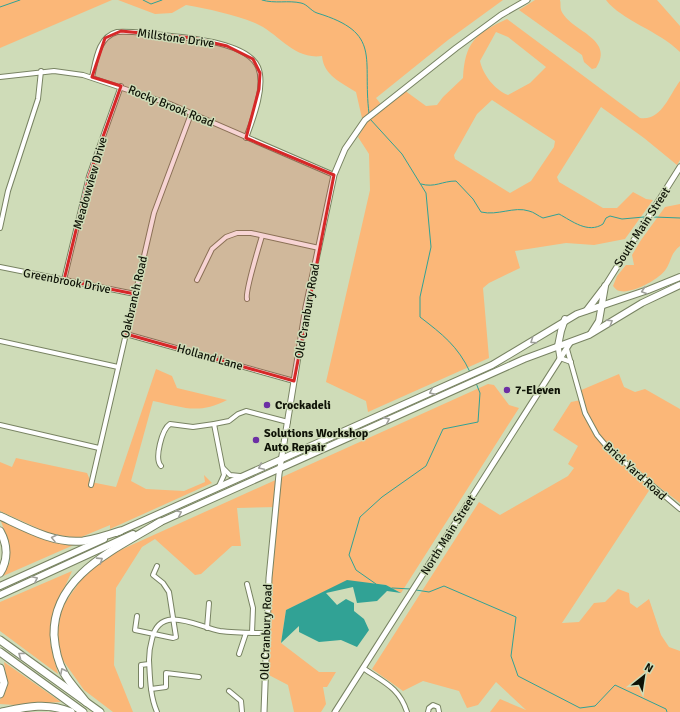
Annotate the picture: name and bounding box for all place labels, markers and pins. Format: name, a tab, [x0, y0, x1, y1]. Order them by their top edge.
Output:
place label: 7-Eleven	[515, 383, 561, 398]
marker: 7-Eleven	[502, 385, 512, 395]
place label: Crockadeli	[275, 398, 331, 413]
marker: Crockadeli	[262, 400, 272, 410]
place label: Solutions Workshop Auto Repair	[264, 426, 369, 455]
marker: Solutions Workshop Auto Repair	[251, 435, 261, 445]

